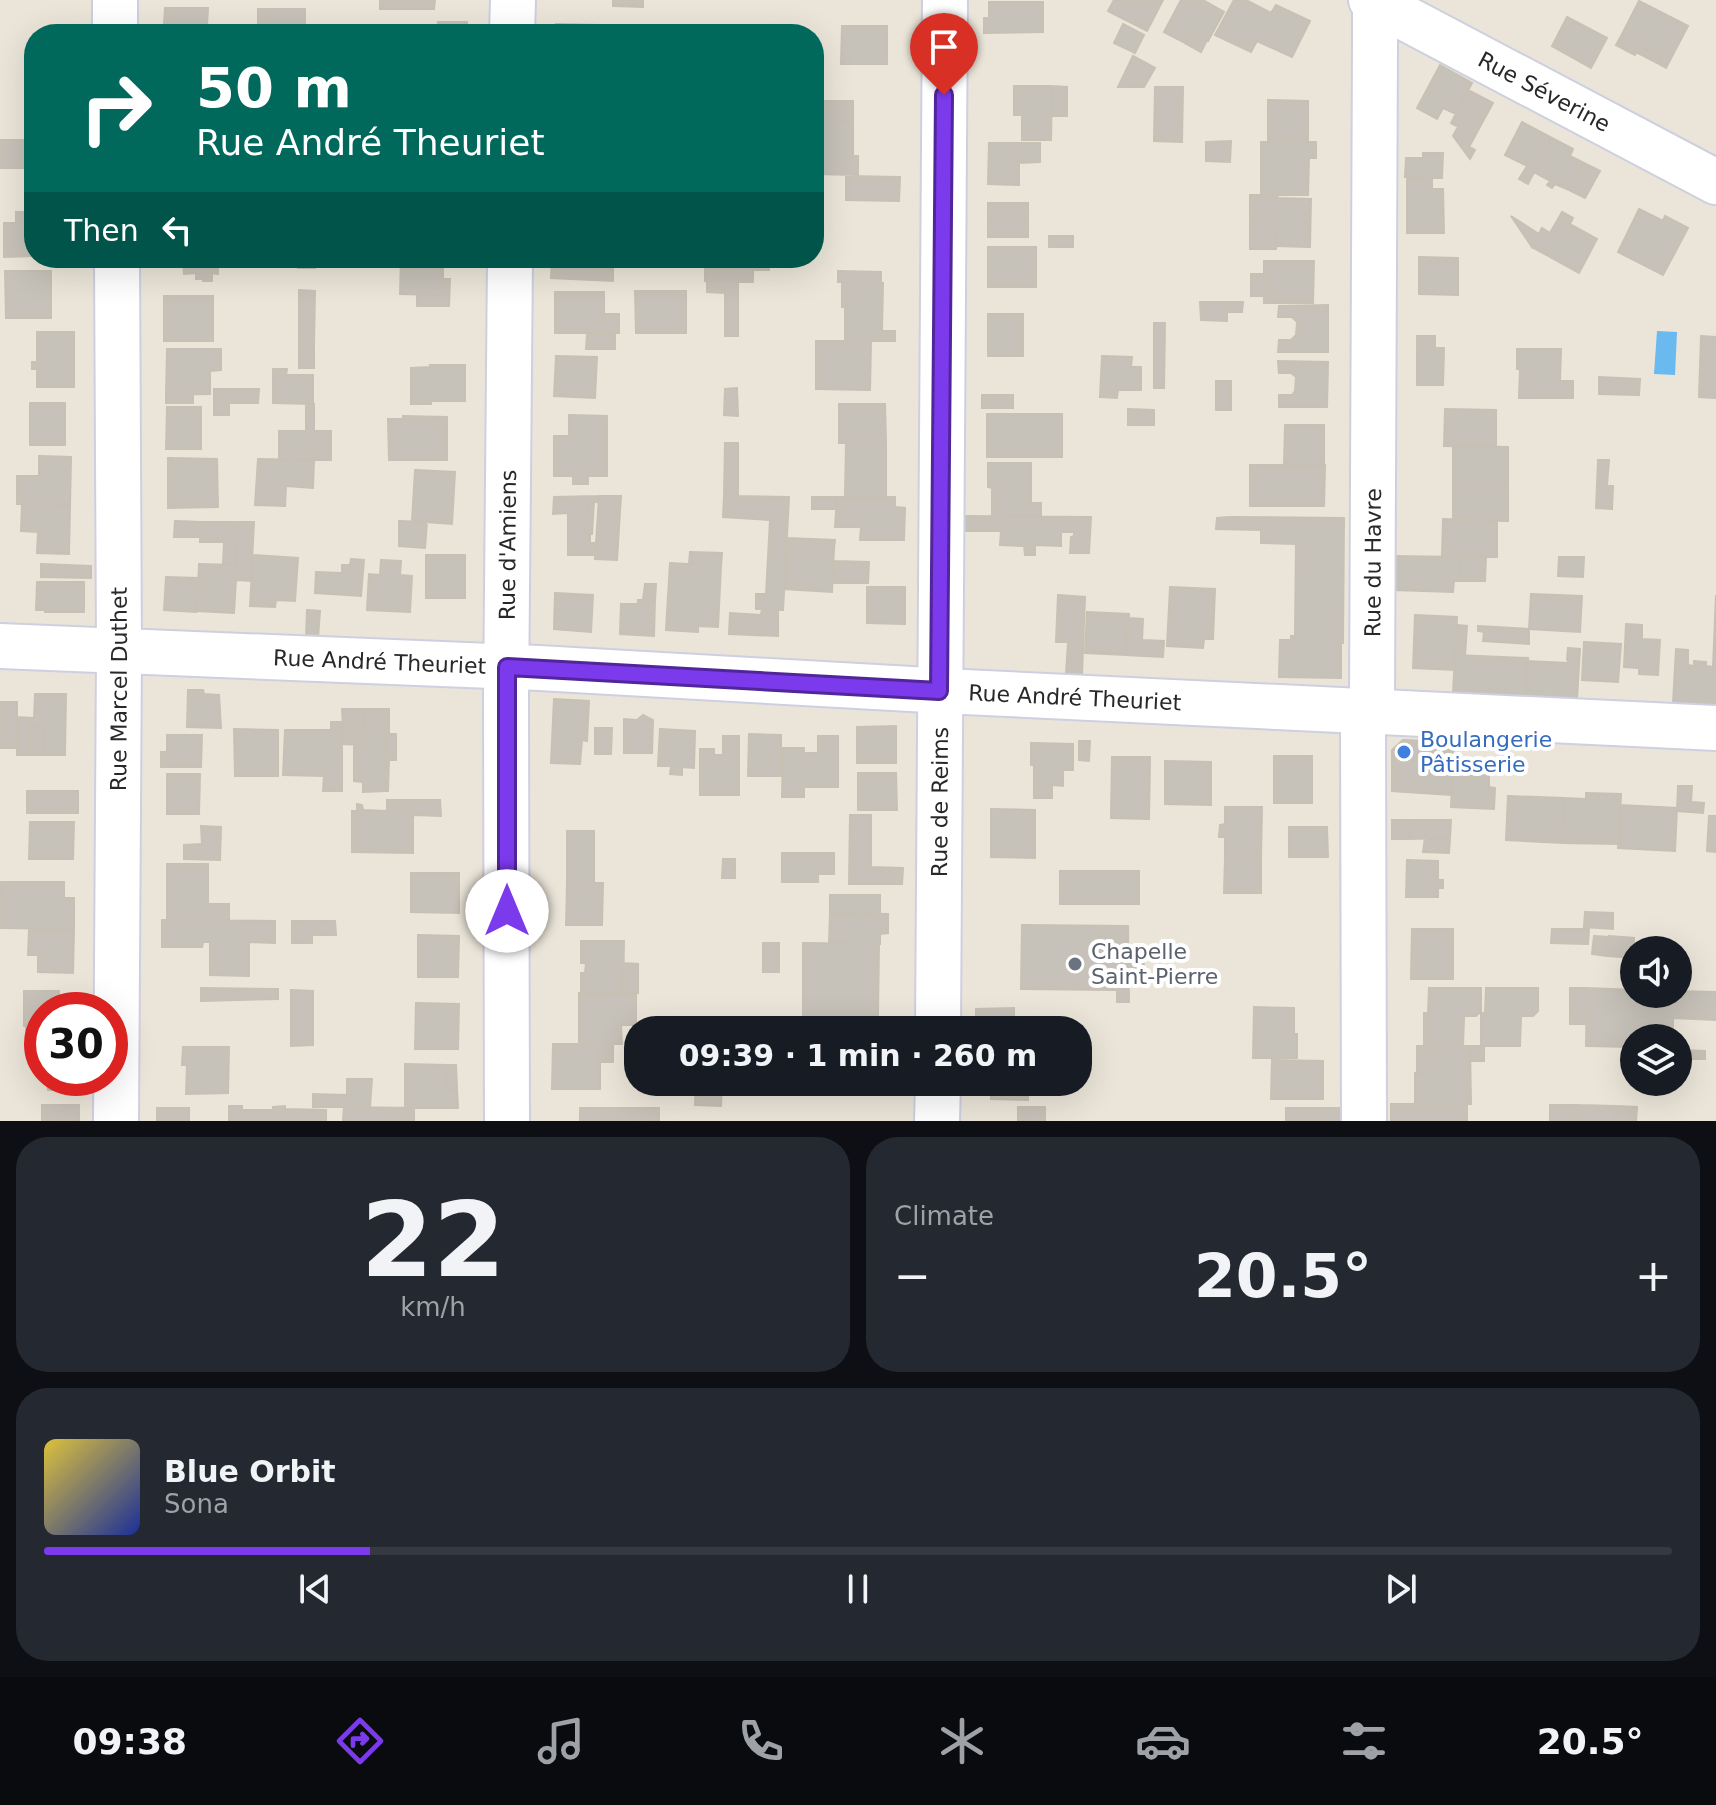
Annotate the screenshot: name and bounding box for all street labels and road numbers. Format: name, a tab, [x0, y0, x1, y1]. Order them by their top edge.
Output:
street label: Rue Séverine	[1474, 46, 1615, 136]
street label: Rue d'Amiens	[494, 470, 521, 620]
street label: Rue du Havre	[1360, 488, 1385, 637]
street label: Rue Marcel Duthet	[106, 586, 132, 791]
street label: Rue André Theuriet	[273, 645, 487, 678]
street label: Rue André Theuriet	[968, 680, 1182, 715]
street label: Rue de Reims	[927, 727, 953, 877]

